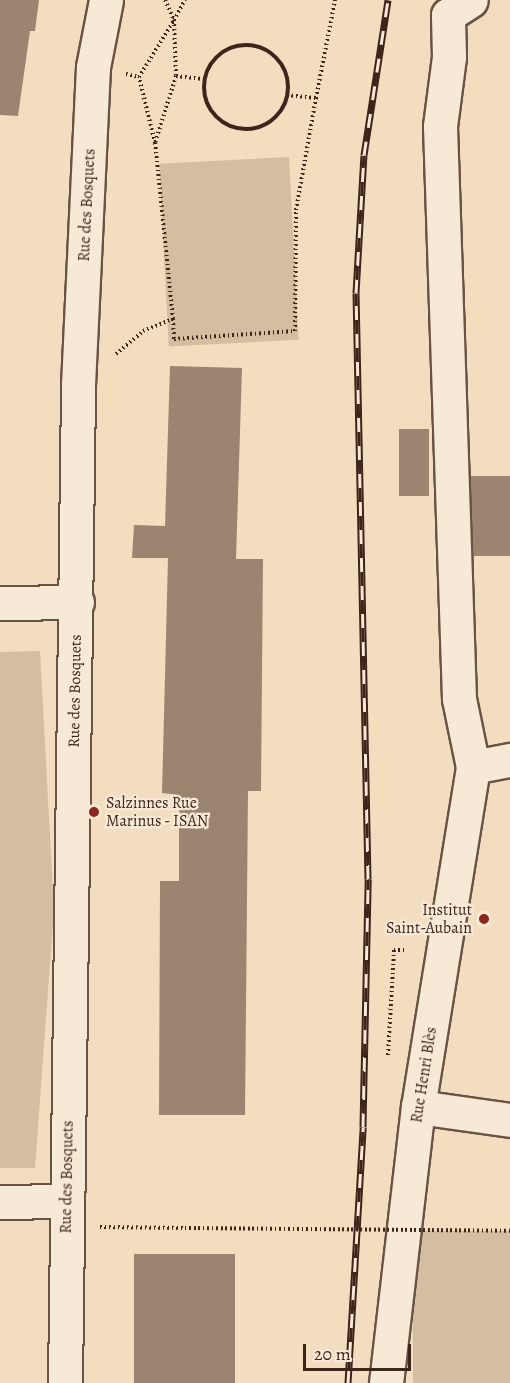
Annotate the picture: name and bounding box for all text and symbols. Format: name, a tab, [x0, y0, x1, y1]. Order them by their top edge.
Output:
street label: Rue des Bosquets	[74, 148, 100, 262]
street label: Rue des Bosquets	[64, 634, 86, 748]
place label: Salzinnes Rue Marinus - ISAN	[106, 793, 209, 831]
marker: Salzinnes Rue Marinus - ISAN	[87, 805, 101, 819]
place label: Institut Saint-Aubain	[386, 900, 472, 938]
marker: Institut Saint-Aubain	[477, 912, 491, 926]
street label: Rue Henri Blès	[407, 1026, 441, 1124]
street label: Rue des Bosquets	[56, 1120, 78, 1234]
scale bar	[306, 1332, 414, 1370]
text: 20 m	[314, 1342, 351, 1366]

